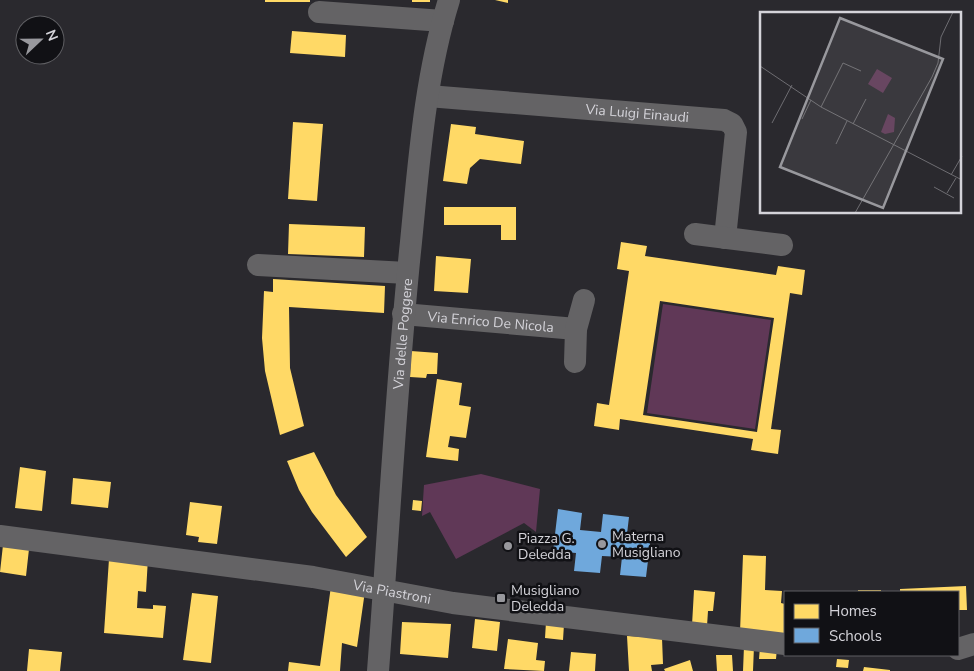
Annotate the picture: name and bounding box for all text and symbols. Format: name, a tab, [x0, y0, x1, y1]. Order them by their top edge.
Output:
inset map	[760, 12, 962, 214]
north arrow	[15, 15, 65, 65]
text: N	[41, 27, 62, 44]
street label: Via Luigi Einaudi	[584, 99, 690, 127]
street label: Via delle Poggere	[388, 277, 417, 391]
street label: Via Enrico De Nicola	[426, 307, 555, 337]
place label: Materna Musigliano	[612, 527, 681, 562]
place label: Piazza G. Deledda	[518, 529, 575, 564]
marker: Materna Musigliano	[596, 538, 608, 550]
marker: Piazza G. Deledda	[502, 540, 514, 552]
street label: Via Piastroni	[350, 575, 433, 608]
place label: Musigliano Deledda	[511, 581, 580, 616]
legend	[784, 591, 959, 656]
marker: Musigliano Deledda	[495, 592, 507, 604]
text: Homes	[829, 601, 877, 621]
text: Schools	[829, 626, 882, 646]

